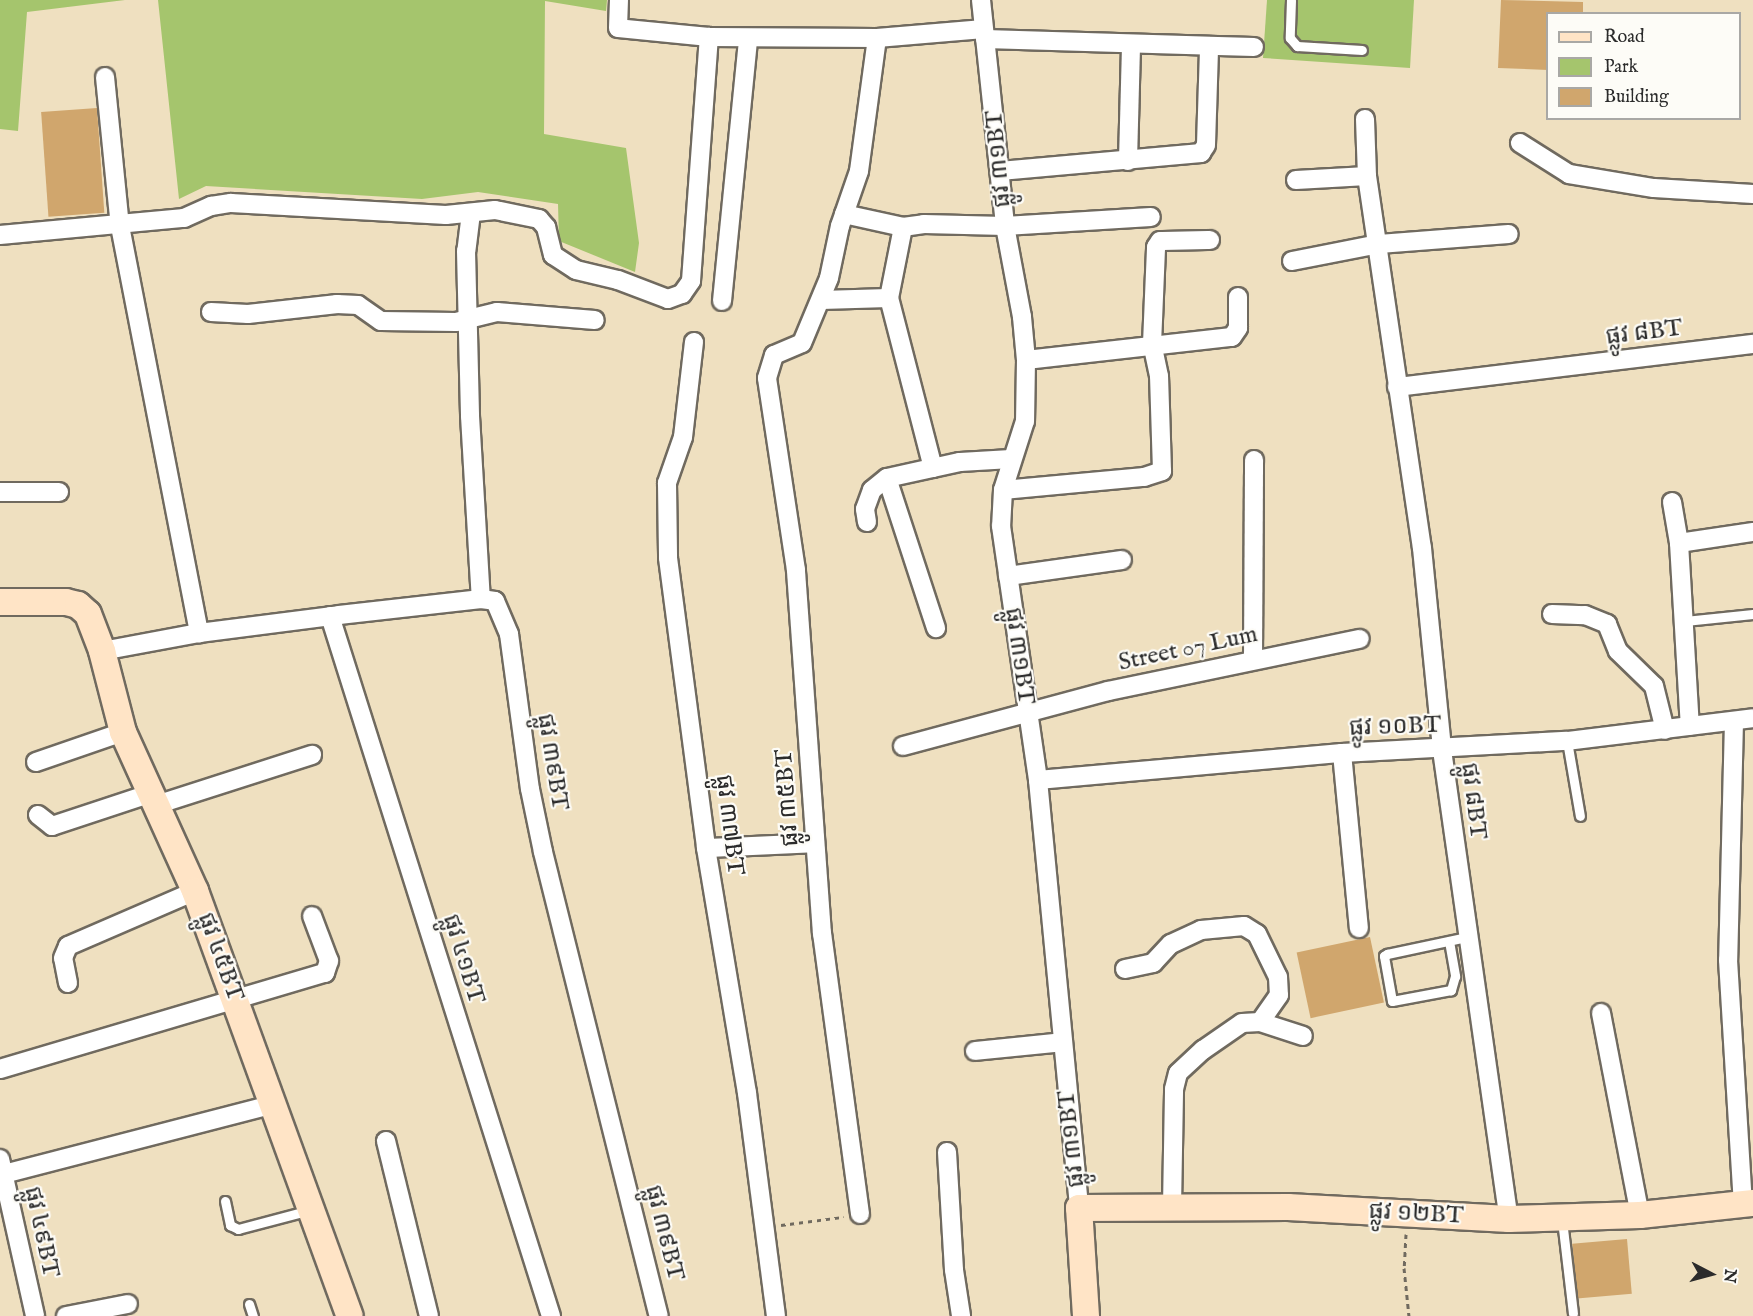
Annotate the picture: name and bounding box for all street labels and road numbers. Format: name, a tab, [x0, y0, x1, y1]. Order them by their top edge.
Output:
street label: ផ្លូវ ៣១BT	[980, 109, 1018, 209]
street label: ផ្លូវ ៨BT	[1604, 314, 1684, 352]
street label: ផ្លូវ ៣១BT	[998, 606, 1040, 706]
street label: Street 07 Lum	[1116, 620, 1260, 678]
street label: ផ្លូវ ១០BT	[1348, 711, 1442, 743]
street label: ផ្លូវ ៣៩BT	[530, 712, 574, 812]
street label: ផ្លូវ ៣៥BT	[770, 748, 806, 848]
street label: ផ្លូវ ៨BT	[1454, 761, 1492, 841]
street label: ផ្លូវ ៣៧BT	[709, 773, 749, 877]
street label: ផ្លូវ ៤៥BT	[191, 909, 249, 1005]
street label: ផ្លូវ ៤១BT	[436, 911, 490, 1007]
street label: ផ្លូវ ៣១BT	[1053, 1089, 1091, 1189]
street label: ផ្លូវ ៣៩BT	[638, 1182, 690, 1284]
street label: ផ្លូវ ៤៩BT	[17, 1184, 65, 1280]
street label: ផ្លូវ ១២BT	[1368, 1197, 1464, 1231]

